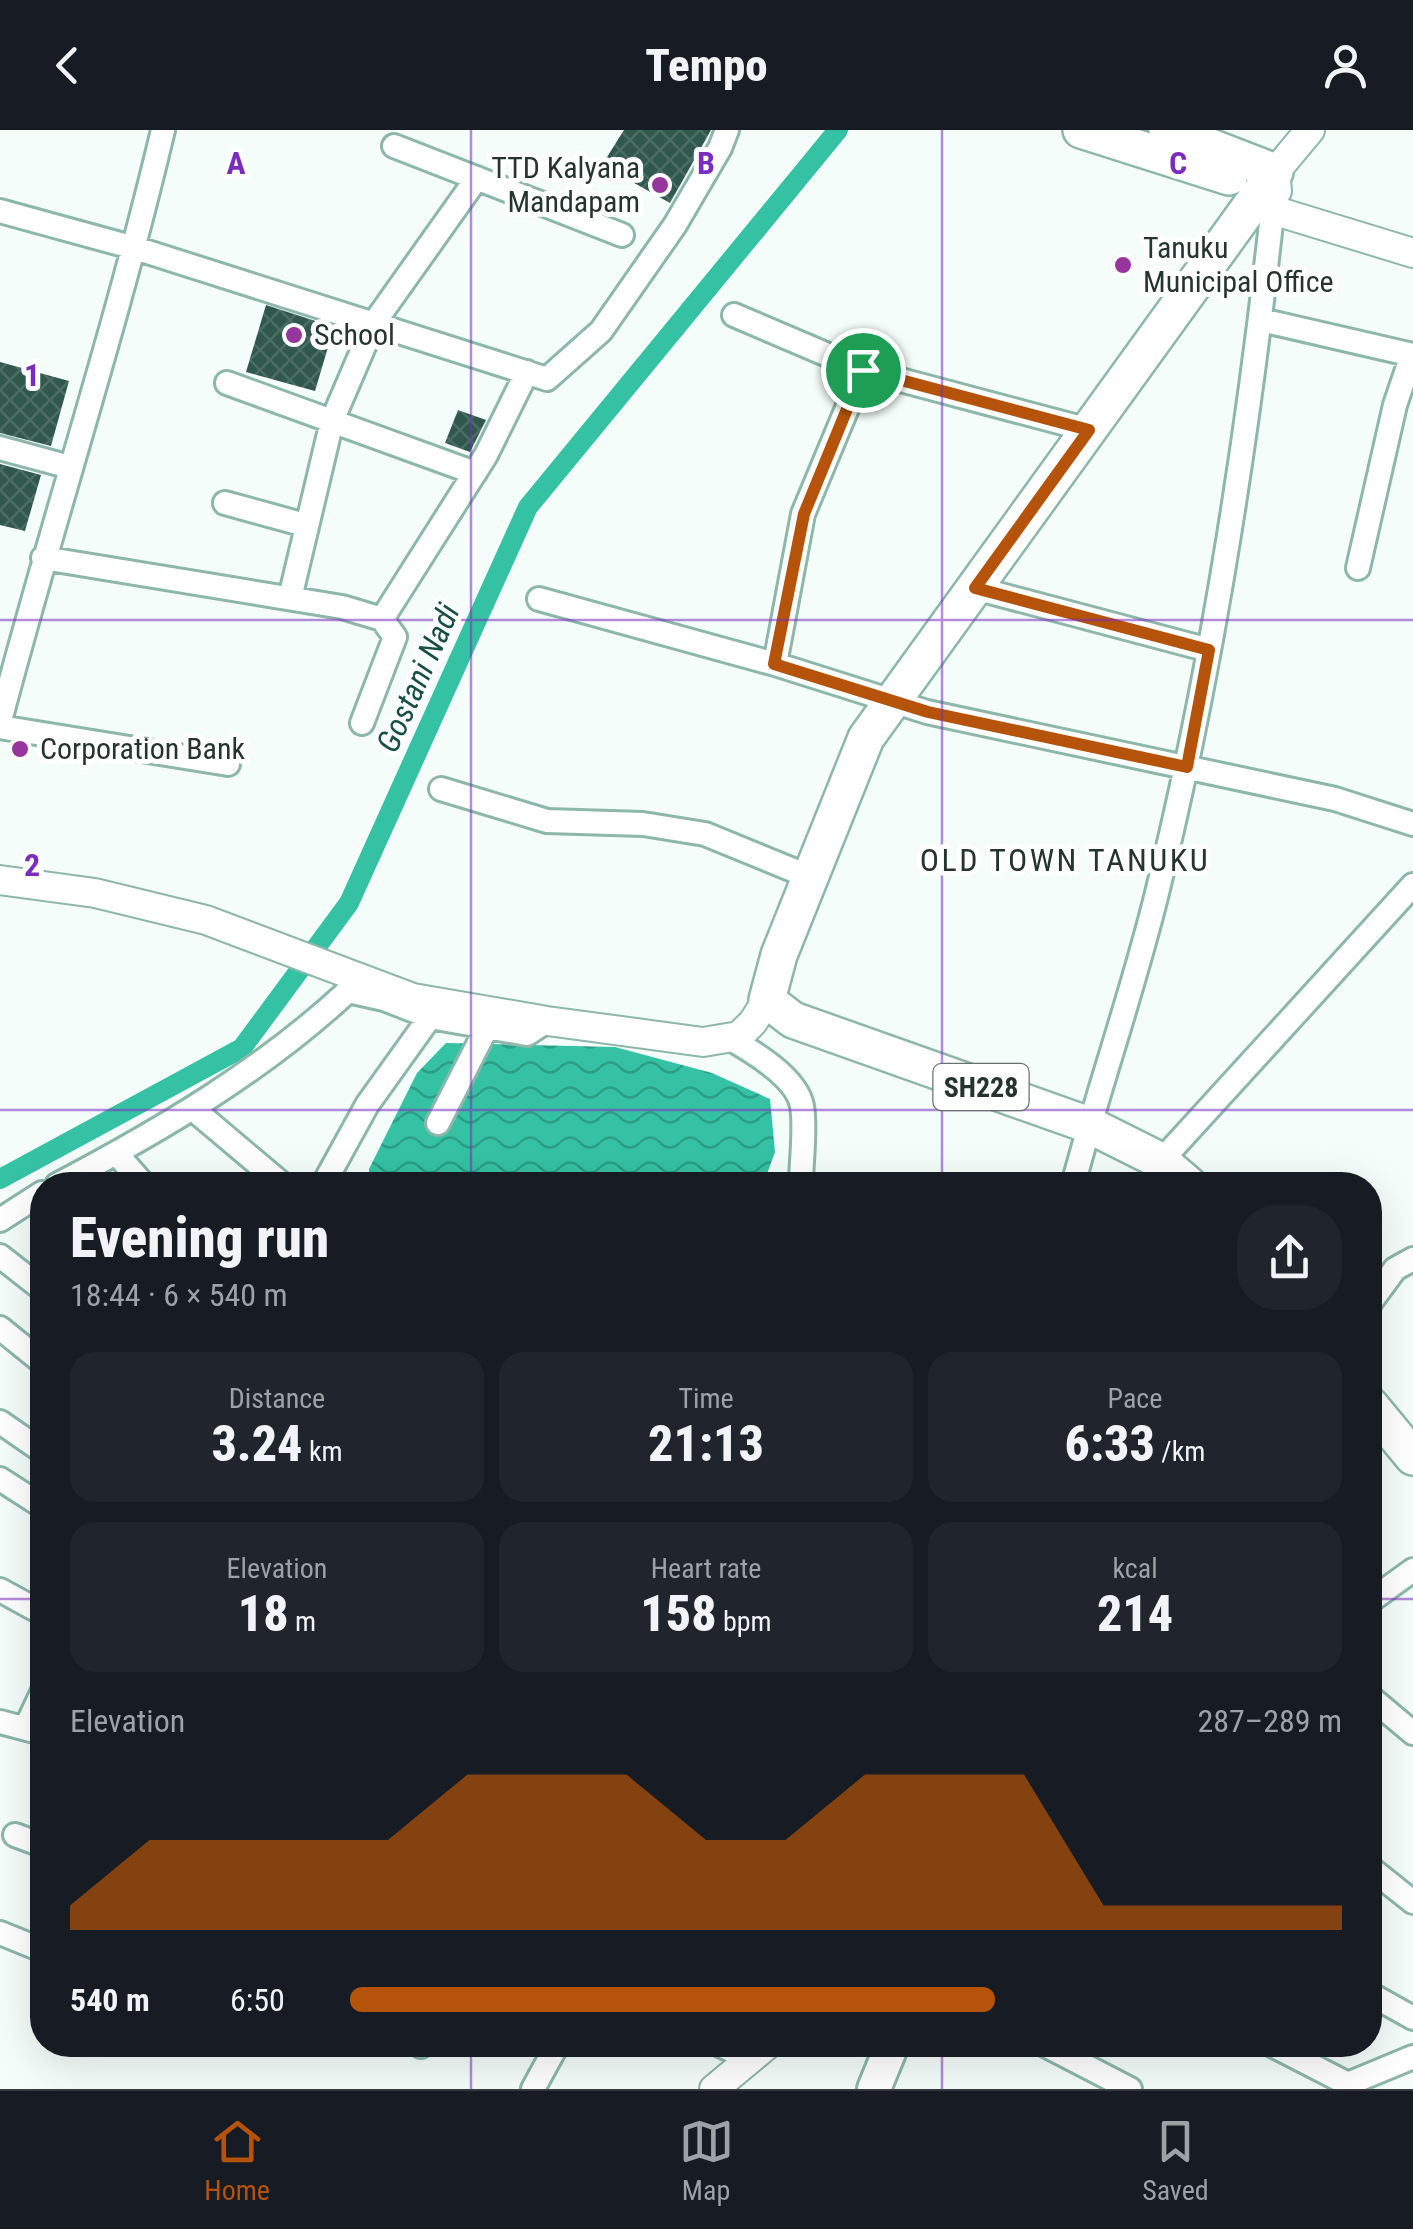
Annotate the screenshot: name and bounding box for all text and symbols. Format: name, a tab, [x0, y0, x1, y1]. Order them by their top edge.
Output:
icon: back	[40, 38, 95, 93]
icon: person	[1318, 38, 1373, 93]
text: Tempo	[645, 39, 768, 92]
text: A	[226, 144, 246, 182]
text: B	[697, 144, 715, 182]
text: C	[1169, 144, 1187, 182]
place label: TTD Kalyana Mandapam	[491, 150, 640, 219]
marker: TTD Kalyana Mandapam	[649, 174, 671, 196]
place label: Tanuku Municipal Office	[1143, 230, 1334, 299]
marker: Tanuku Municipal Office	[1112, 254, 1134, 276]
place label: School	[314, 317, 395, 352]
marker: School	[283, 324, 305, 346]
pin	[821, 328, 906, 413]
icon: arrive	[836, 343, 891, 398]
text: 1	[24, 356, 40, 394]
water label: Gostani Nadi	[368, 597, 468, 758]
place label: Corporation Bank	[40, 731, 245, 766]
marker: Corporation Bank	[9, 738, 31, 760]
district label: OLD TOWN TANUKU	[920, 841, 1210, 879]
text: 2	[24, 846, 40, 884]
road number: SH228	[934, 1064, 1028, 1110]
button: share	[1237, 1205, 1342, 1310]
text: Evening run	[70, 1206, 329, 1270]
text: 18:44 · 6 × 540 m	[70, 1276, 288, 1314]
text: Distance	[229, 1382, 325, 1415]
text: Time	[678, 1382, 734, 1415]
text: Pace	[1108, 1382, 1162, 1415]
text: 3.24	[211, 1415, 302, 1473]
text: 21:13	[648, 1415, 764, 1473]
text: 6:33	[1065, 1415, 1155, 1473]
text: km	[302, 1435, 343, 1468]
text: /km	[1155, 1435, 1205, 1468]
text: Elevation	[227, 1552, 327, 1585]
text: Heart rate	[651, 1552, 761, 1585]
text: kcal	[1112, 1552, 1158, 1585]
text: 18	[238, 1585, 289, 1643]
text: 158	[640, 1585, 717, 1643]
text: 214	[1097, 1585, 1173, 1643]
text: m	[289, 1605, 316, 1638]
text: bpm	[717, 1605, 772, 1638]
text: Elevation	[70, 1702, 185, 1740]
text: 287–289 m	[1197, 1702, 1342, 1740]
text: 540 m	[70, 1981, 150, 2019]
text: 6:50	[230, 1981, 285, 2019]
tab: Home	[204, 2114, 270, 2207]
tab: Map	[679, 2114, 734, 2207]
tab: Saved	[1142, 2114, 1209, 2207]

